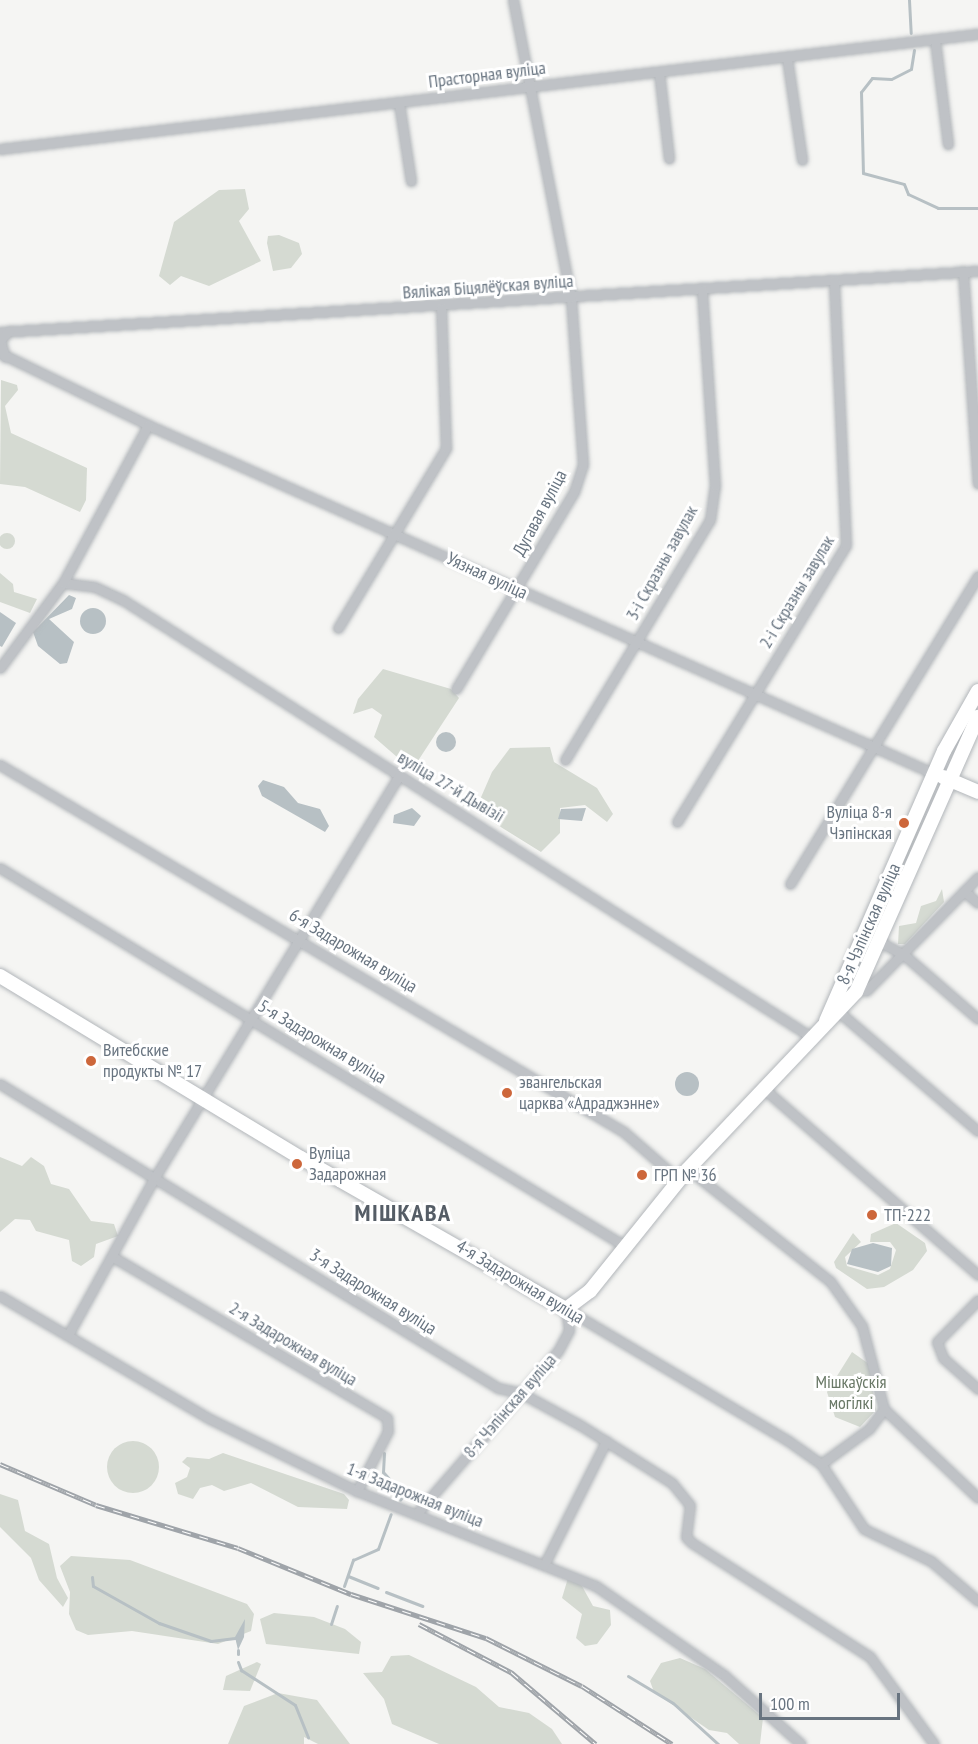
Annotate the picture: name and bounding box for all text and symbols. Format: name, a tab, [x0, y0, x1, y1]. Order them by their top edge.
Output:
street label: Прасторная вуліца	[427, 57, 547, 93]
street label: Вялікая Біцялёўская вуліца	[402, 270, 574, 304]
street label: Дугавая вуліца	[508, 466, 572, 560]
street label: 3-і Скразны завулак	[622, 502, 702, 624]
street label: 2-і Скразны завулак	[755, 532, 839, 652]
street label: Уязная вуліца	[443, 548, 531, 604]
street label: вуліца 27-й Дывізіі	[394, 747, 508, 827]
place label: Вуліца 8-я Чэпінская	[826, 802, 892, 844]
marker: Вуліца 8-я Чэпінская	[897, 816, 911, 830]
street label: 8-я Чэпінская вуліца	[833, 860, 905, 988]
street label: 6-я Задарожная вуліца	[285, 904, 421, 998]
street label: 5-я Задарожная вуліца	[254, 995, 390, 1089]
place label: Витебские продукты № 17	[103, 1040, 202, 1082]
marker: Витебские продукты № 17	[84, 1054, 98, 1068]
place label: эвангельская царква «Адраджэнне»	[519, 1072, 660, 1114]
marker: эвангельская царква «Адраджэнне»	[500, 1086, 514, 1100]
place label: Вуліца Задарожная	[309, 1143, 386, 1186]
marker: Вуліца Задарожная	[290, 1157, 304, 1171]
place label: ГРП № 36	[654, 1164, 717, 1186]
marker: ГРП № 36	[635, 1168, 649, 1182]
district label: МІШКАВА	[355, 1199, 451, 1227]
place label: ТП-222	[884, 1204, 931, 1226]
marker: ТП-222	[865, 1208, 879, 1222]
street label: 4-я Задарожная вуліца	[452, 1235, 588, 1329]
street label: 3-я Задарожная вуліца	[306, 1244, 440, 1340]
street label: 2-я Задарожная вуліца	[225, 1297, 361, 1391]
street label: 8-я Чэпінская вуліца	[459, 1350, 561, 1462]
park label: Мішкаўскія могілкі	[815, 1372, 887, 1414]
street label: 1-я Задарожная вуліца	[344, 1458, 486, 1532]
scale bar	[762, 1681, 903, 1719]
text: 100 m	[770, 1692, 810, 1715]

